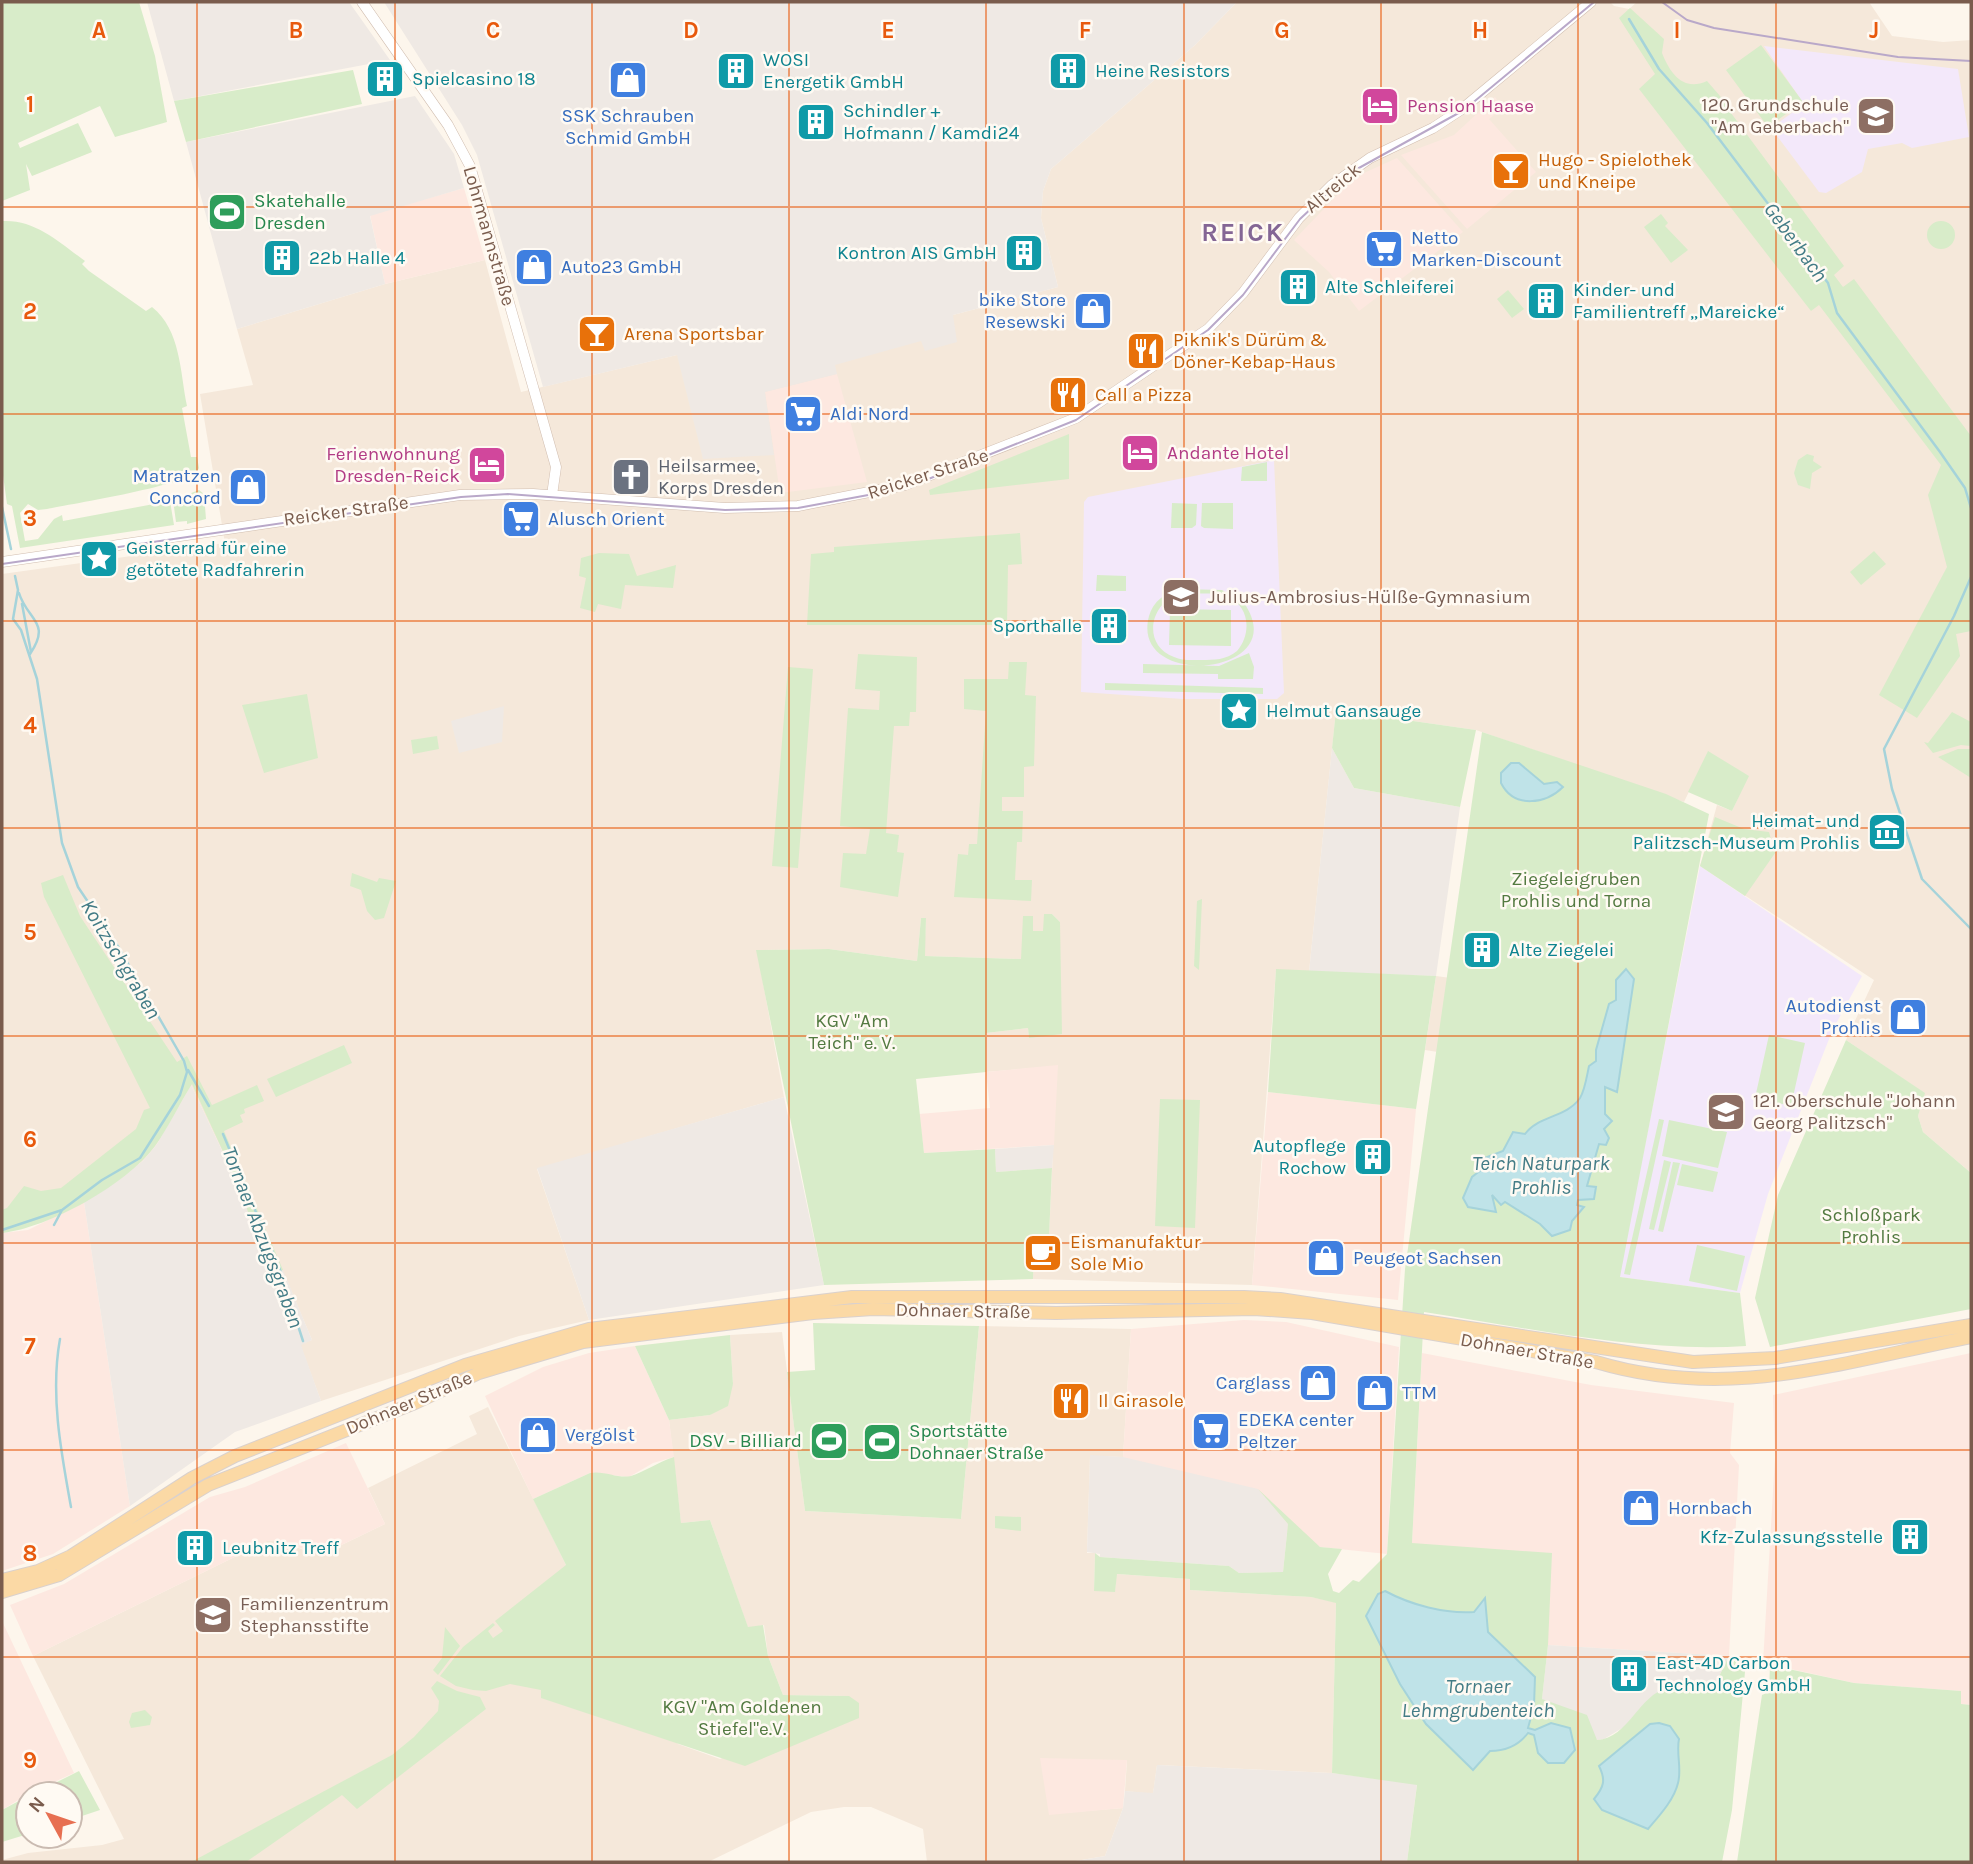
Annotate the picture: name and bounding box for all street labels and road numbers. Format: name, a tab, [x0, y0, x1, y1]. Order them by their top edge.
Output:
street label: Altreick	[1301, 158, 1366, 218]
street label: Lohrmannstraße	[458, 163, 520, 309]
street label: Reicker Straße	[865, 444, 991, 504]
street label: Reicker Straße	[282, 491, 410, 531]
street label: Dohnaer Straße	[895, 1299, 1031, 1323]
street label: Dohnaer Straße	[1459, 1328, 1595, 1374]
street label: Dohnaer Straße	[343, 1367, 475, 1439]

